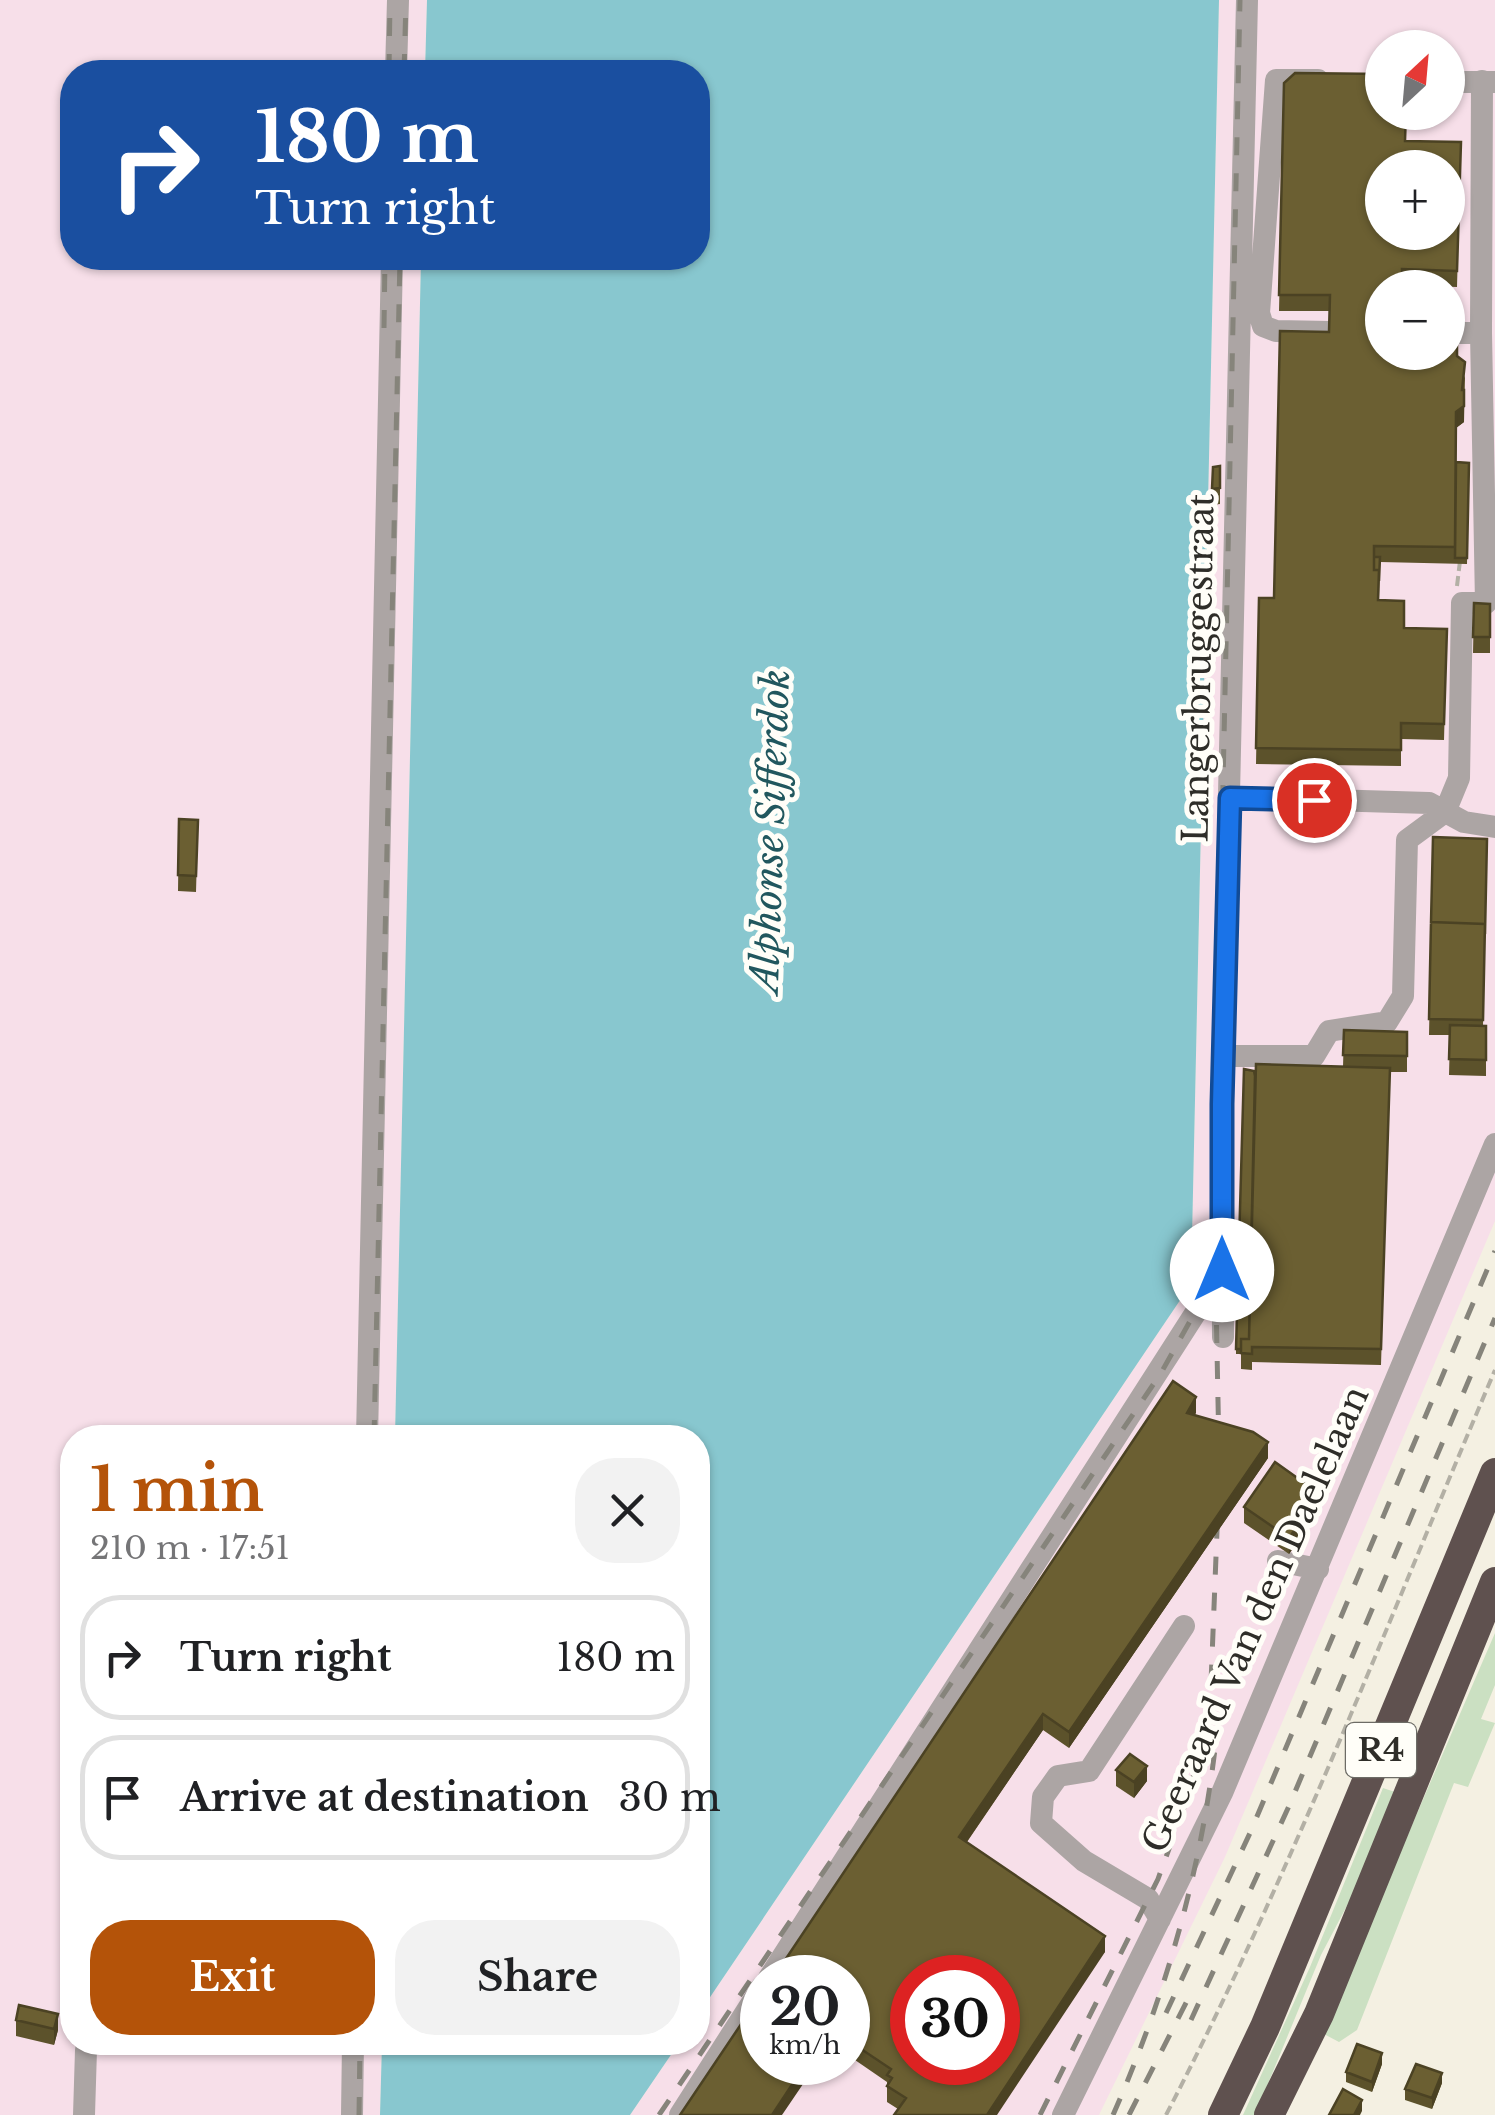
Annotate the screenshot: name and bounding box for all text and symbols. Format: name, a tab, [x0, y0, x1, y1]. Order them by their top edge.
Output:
north arrow	[1365, 30, 1465, 130]
map controls	[1365, 30, 1465, 370]
text: 180 m	[255, 94, 479, 181]
icon: right	[90, 100, 220, 230]
button: +	[1365, 150, 1465, 250]
text: Turn right	[255, 180, 496, 236]
button: −	[1365, 270, 1465, 370]
street label: Langerbruggestraat	[1173, 493, 1223, 843]
water label: Alphonse Sifferdok	[741, 669, 799, 998]
pin	[1272, 758, 1357, 843]
icon: arrive	[1287, 773, 1342, 828]
position arrow	[1170, 1218, 1274, 1322]
street label: Geeraard Van den Daelelaan	[1132, 1379, 1378, 1859]
text: 1 min	[90, 1453, 264, 1527]
button: close	[575, 1458, 680, 1563]
text: 210 m · 17:51	[90, 1528, 290, 1568]
icon: right	[95, 1630, 150, 1685]
text: Turn right	[180, 1634, 391, 1681]
text: 180 m	[556, 1634, 675, 1681]
road number: R4	[1346, 1723, 1416, 1777]
icon: arrive	[95, 1770, 150, 1825]
text: Arrive at destination	[180, 1774, 589, 1821]
text: 30 m	[619, 1774, 721, 1821]
button: Exit	[90, 1920, 375, 2035]
button: Share	[395, 1920, 680, 2035]
speed limit sign: 30	[890, 1955, 1020, 2085]
text: 20	[770, 1976, 840, 2039]
text: km/h	[770, 2030, 840, 2061]

